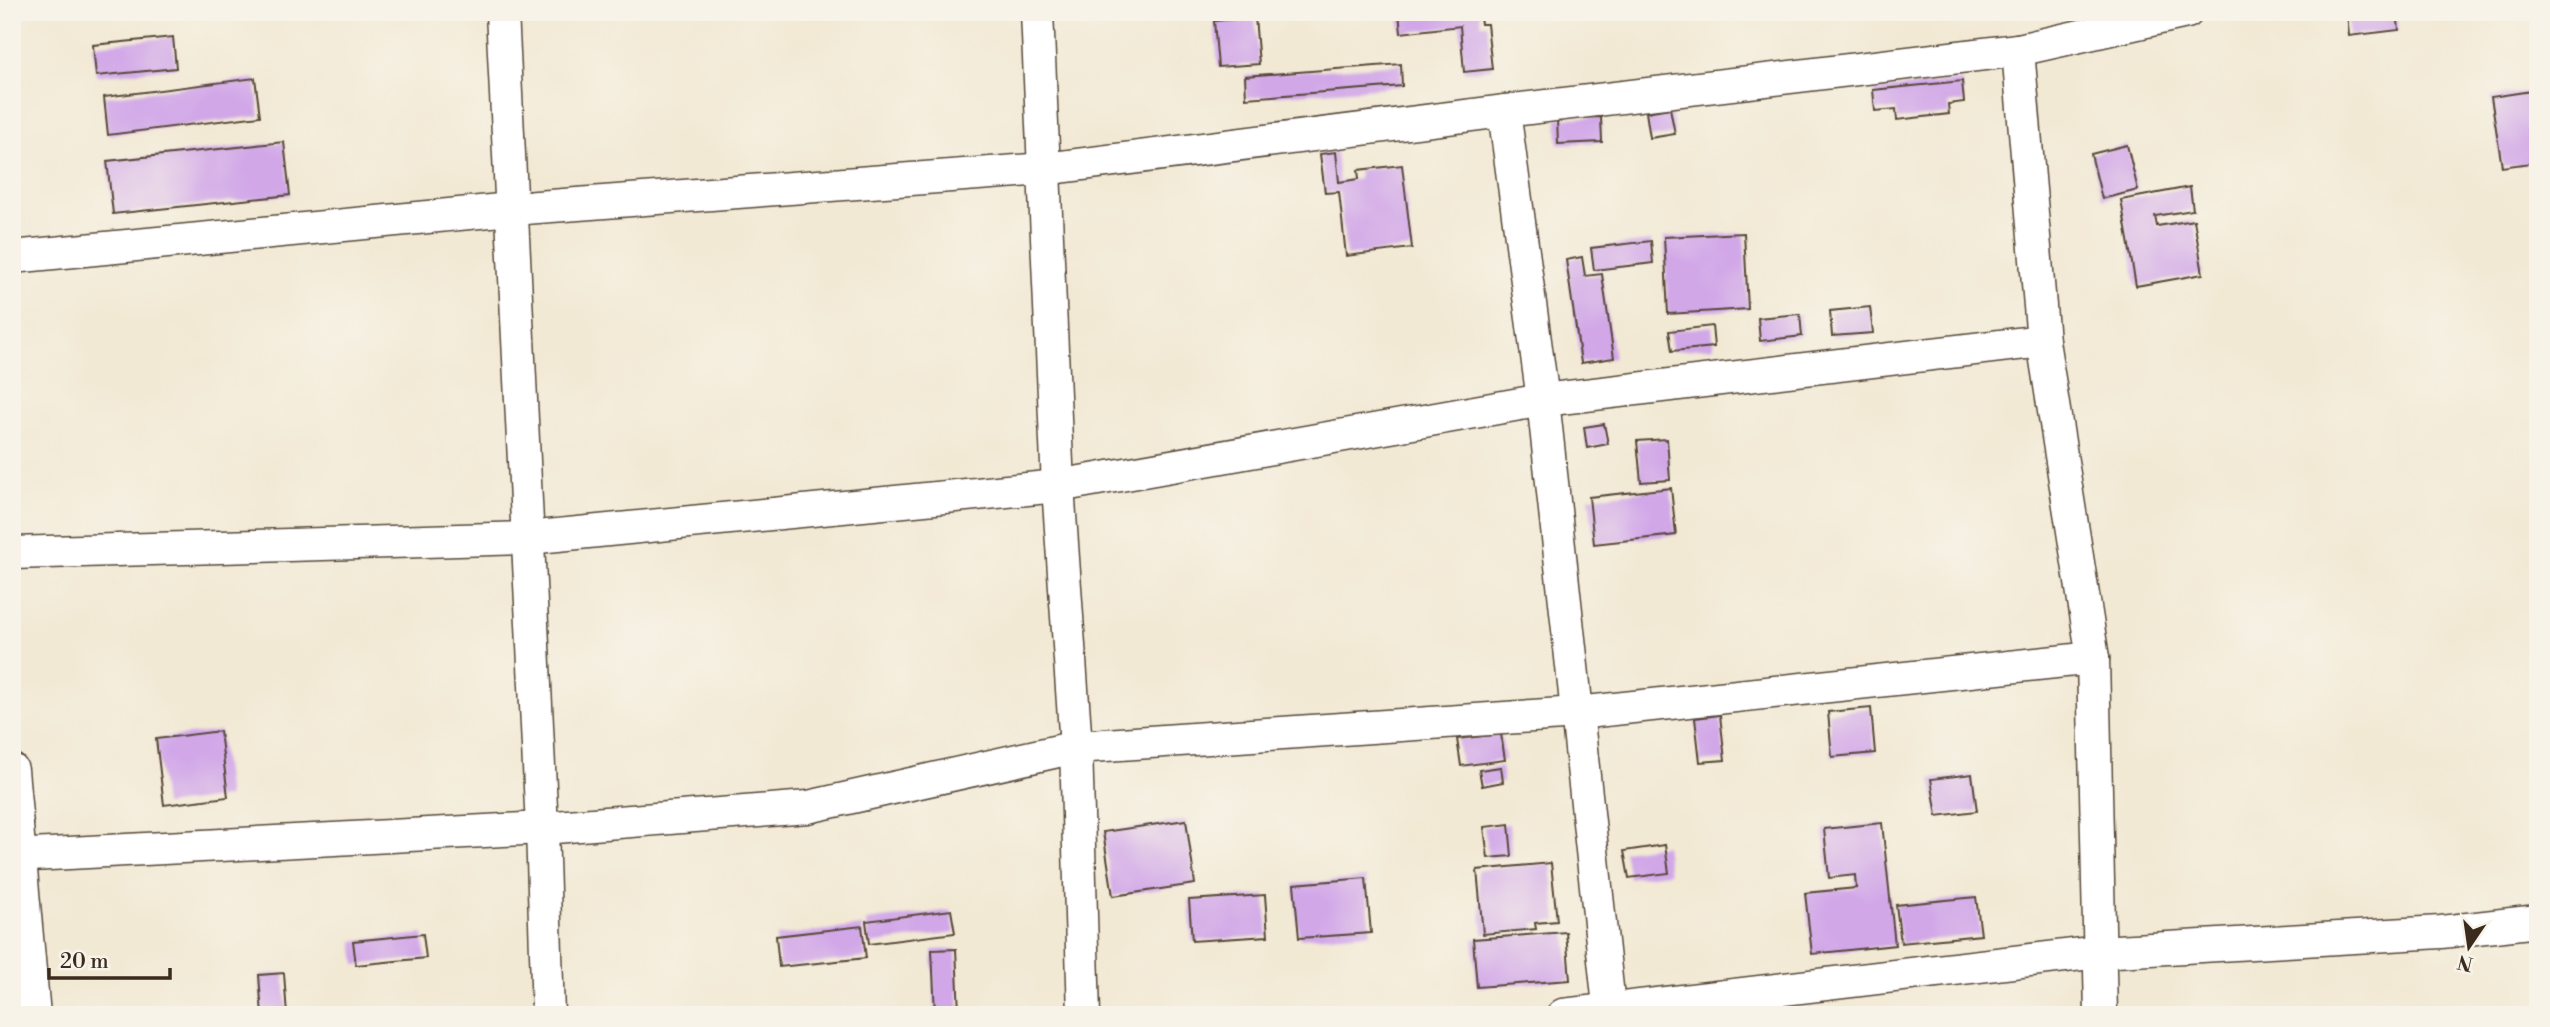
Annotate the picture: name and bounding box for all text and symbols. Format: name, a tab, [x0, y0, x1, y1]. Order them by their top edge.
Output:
north arrow	[2434, 912, 2504, 982]
scale bar	[49, 936, 170, 980]
text: 20 m	[60, 949, 109, 975]
text: N	[2455, 949, 2475, 976]

